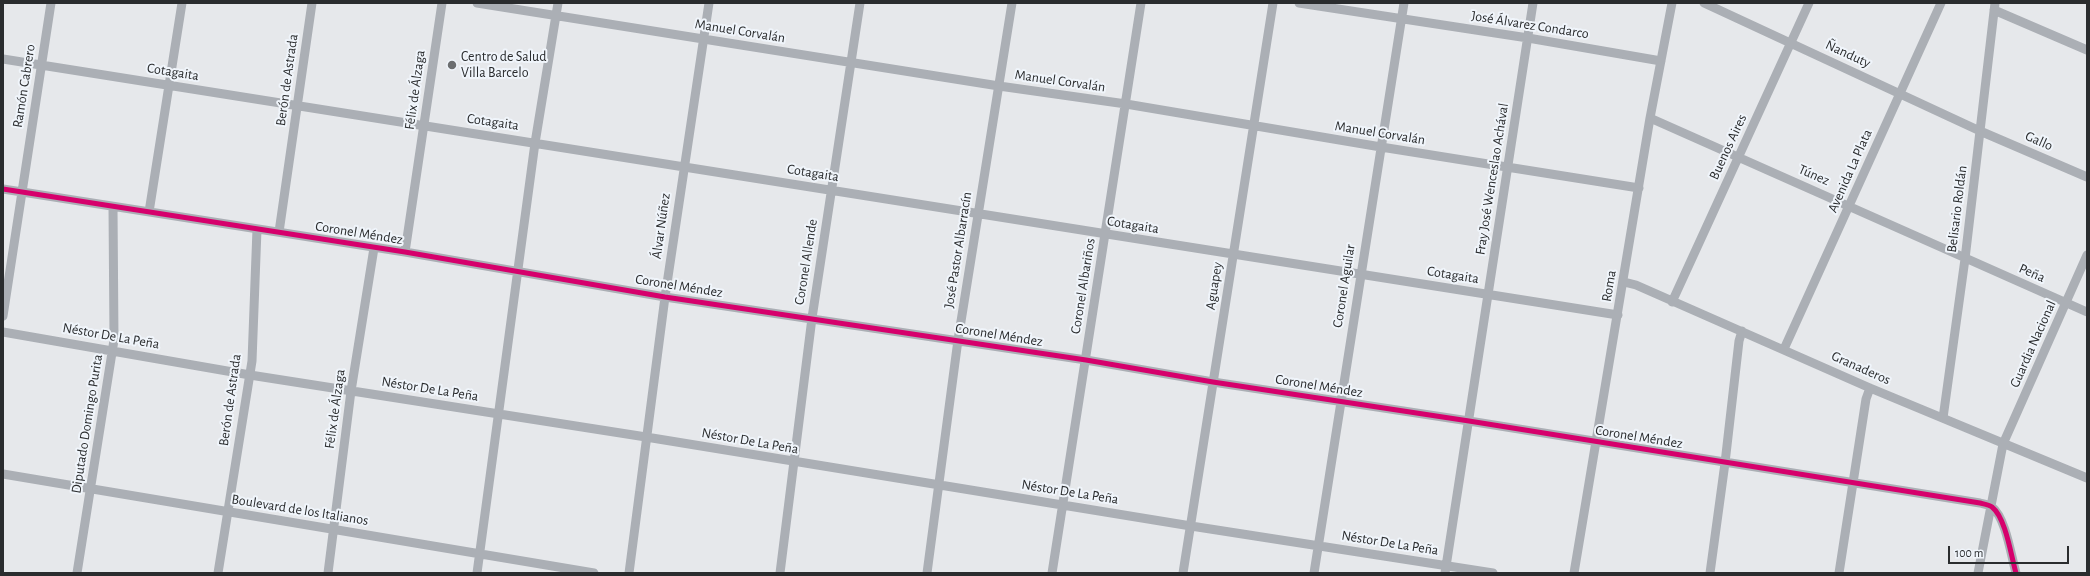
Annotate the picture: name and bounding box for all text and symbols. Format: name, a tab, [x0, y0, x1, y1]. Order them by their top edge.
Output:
street label: José Álvarez Condarco	[1470, 7, 1590, 43]
street label: Manuel Corvalán	[694, 16, 786, 46]
street label: Berón de Astrada	[272, 33, 302, 127]
street label: Ñanduty	[1823, 36, 1873, 72]
street label: Ramón Cabrero	[9, 43, 39, 129]
street label: Félix de Álzaga	[401, 49, 429, 131]
place label: Centro de Salud Villa Barcelo	[461, 49, 546, 82]
marker: Centro de Salud Villa Barcelo	[446, 59, 458, 71]
street label: Cotagaita	[146, 60, 200, 84]
street label: Manuel Corvalán	[1014, 66, 1106, 96]
street label: Fray José Wenceslao Achával	[1472, 102, 1512, 256]
street label: Cotagaita	[466, 110, 520, 134]
street label: Buenos Aires	[1706, 112, 1750, 182]
street label: Manuel Corvalán	[1334, 118, 1426, 148]
street label: Avenida La Plata	[1824, 127, 1876, 215]
street label: Gallo	[2023, 128, 2055, 154]
street label: Cotagaita	[786, 161, 840, 185]
street label: Túnez	[1796, 161, 1832, 189]
street label: Belisario Roldán	[1943, 164, 1971, 254]
street label: José Pastor Albarracín	[940, 191, 976, 309]
street label: Álvar Núñez	[648, 192, 674, 260]
street label: Cotagaita	[1106, 213, 1160, 237]
street label: Coronel Méndez	[314, 218, 404, 248]
street label: Coronel Allende	[791, 218, 821, 306]
street label: Coronel Albariños	[1067, 237, 1099, 335]
street label: Coronel Aguilar	[1329, 243, 1359, 329]
street label: Peña	[2016, 260, 2048, 286]
street label: Aguapey	[1202, 261, 1226, 311]
street label: Cotagaita	[1426, 263, 1480, 287]
street label: Roma	[1598, 269, 1620, 303]
street label: Coronel Méndez	[634, 271, 724, 301]
street label: Guardia Nacional	[2006, 298, 2060, 390]
street label: Néstor De La Peña	[61, 319, 161, 353]
street label: Coronel Méndez	[954, 320, 1044, 350]
street label: Granaderos	[1829, 348, 1893, 388]
street label: Diputado Domingo Purita	[68, 353, 106, 495]
street label: Berón de Astrada	[215, 353, 245, 447]
street label: Félix de Álzaga	[321, 368, 349, 450]
street label: Coronel Méndez	[1274, 371, 1364, 401]
street label: Néstor De La Peña	[380, 373, 480, 405]
street label: Coronel Méndez	[1594, 422, 1684, 452]
street label: Néstor De La Peña	[700, 424, 800, 458]
street label: Néstor De La Peña	[1020, 476, 1120, 508]
street label: Boulevard de los Italianos	[230, 491, 370, 529]
street label: Néstor De La Peña	[1340, 527, 1440, 559]
scale bar	[1950, 538, 2071, 564]
text: 100 m	[1955, 547, 1983, 559]

